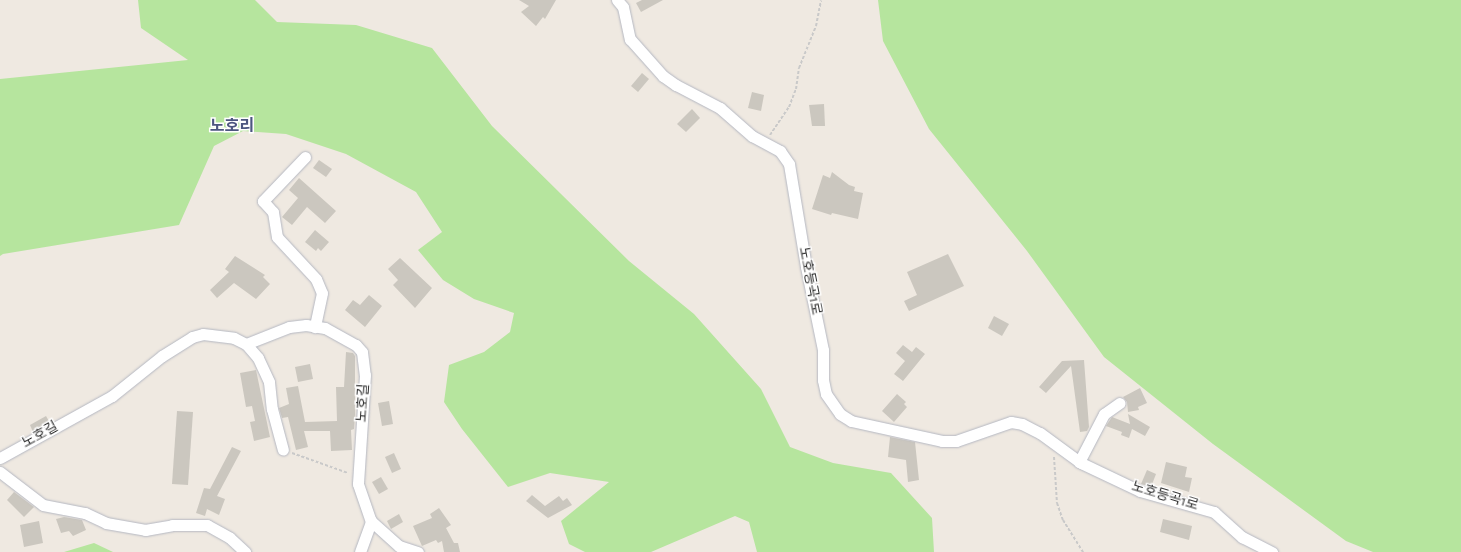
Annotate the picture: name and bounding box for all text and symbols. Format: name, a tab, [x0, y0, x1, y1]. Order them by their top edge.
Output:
district label: 노호리	[210, 116, 254, 136]
street label: 노호등곡1로	[795, 245, 825, 317]
street label: 노호길	[353, 383, 373, 423]
street label: 노호길	[19, 418, 61, 452]
street label: 노호등곡1로	[1129, 478, 1201, 514]

